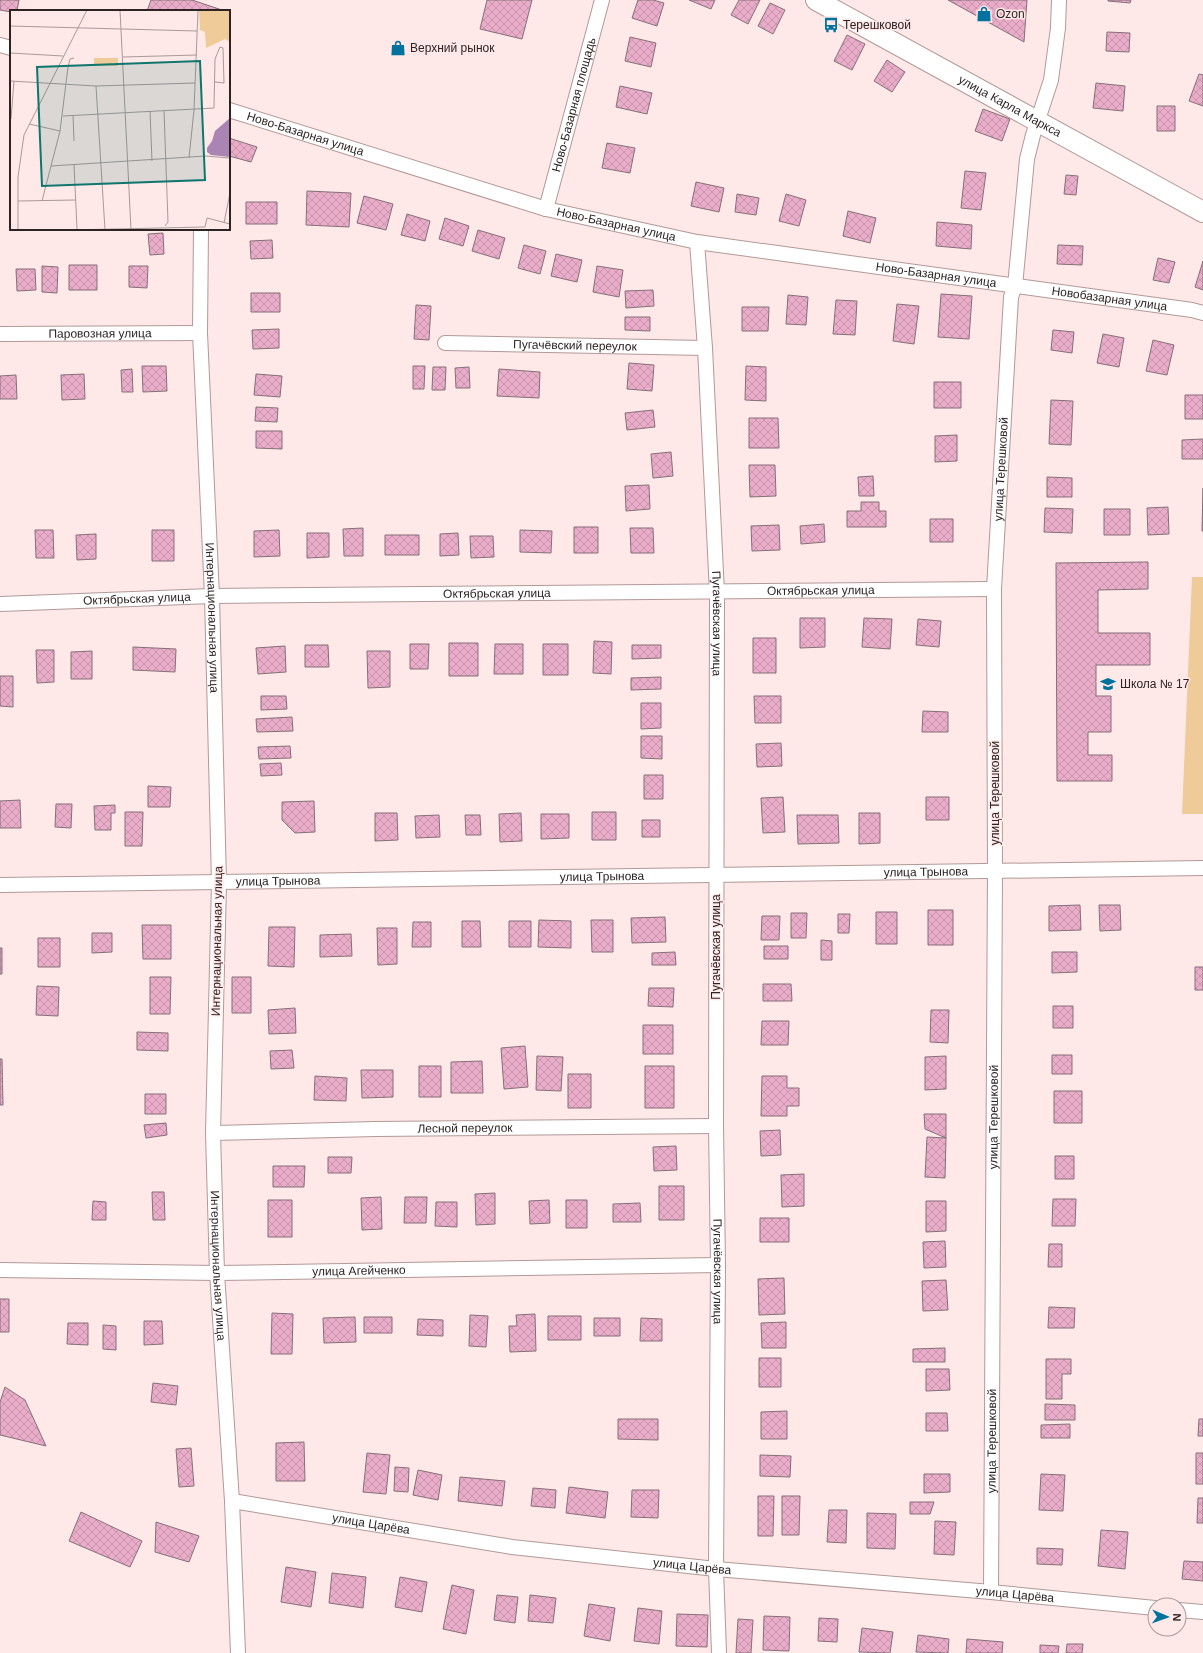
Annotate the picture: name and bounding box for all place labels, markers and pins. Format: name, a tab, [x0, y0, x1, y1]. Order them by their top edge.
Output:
shop icon: Ozon	[975, 5, 993, 23]
place label: Ozon	[996, 7, 1025, 21]
bus stop icon: Терешковой	[822, 16, 840, 34]
place label: Терешковой	[843, 18, 911, 32]
shop icon: Верхний рынок	[389, 39, 407, 57]
place label: Верхний рынок	[410, 41, 495, 55]
school or university icon: Школа № 17	[1099, 675, 1117, 693]
place label: Школа № 17	[1120, 677, 1190, 691]

